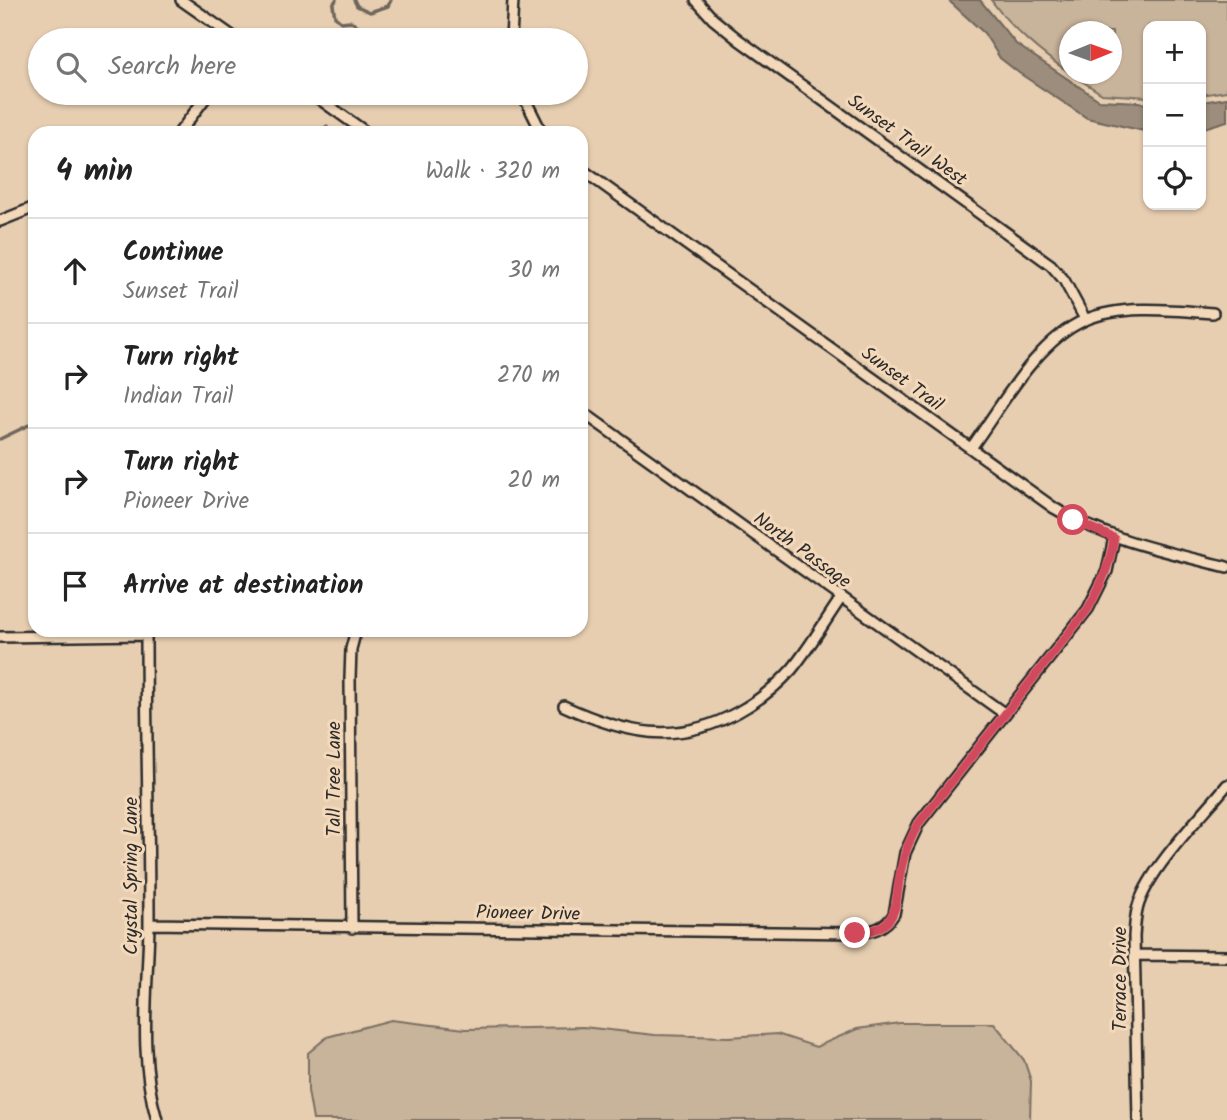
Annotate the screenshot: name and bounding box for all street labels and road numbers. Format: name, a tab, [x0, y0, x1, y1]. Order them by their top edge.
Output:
street label: Sunset Trail West	[841, 87, 974, 195]
street label: Sunset Trail	[854, 339, 950, 420]
street label: North Passage	[747, 505, 857, 597]
street label: Tall Tree Lane	[320, 721, 350, 837]
street label: Crystal Spring Lane	[117, 797, 147, 955]
street label: Pioneer Drive	[476, 898, 581, 930]
street label: Terrace Drive	[1106, 926, 1136, 1031]

